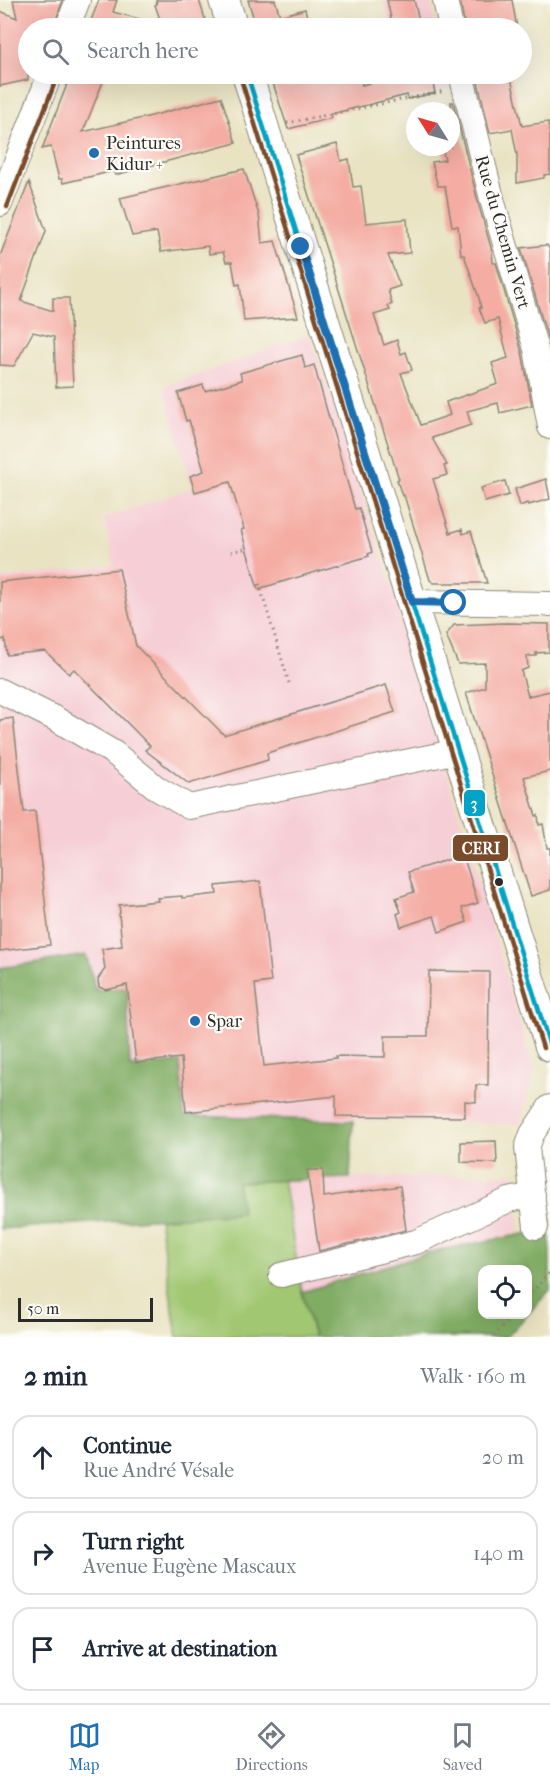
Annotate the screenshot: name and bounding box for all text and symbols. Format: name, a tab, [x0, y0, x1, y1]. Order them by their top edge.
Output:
search box	[18, 18, 532, 84]
icon: search	[39, 35, 72, 68]
text: Search here	[87, 38, 199, 64]
north arrow	[406, 102, 460, 156]
place label: Peintures Kidur +	[106, 133, 181, 175]
marker: Peintures Kidur +	[87, 146, 101, 160]
street label: Rue du Chemin Vert	[471, 153, 535, 312]
route end	[287, 233, 313, 259]
route start	[440, 589, 466, 615]
line badge: 3	[463, 789, 486, 817]
text: 3	[471, 794, 477, 814]
line badge: CERI	[452, 834, 509, 862]
text: CERI	[462, 839, 501, 858]
unlabelled marker	[493, 876, 505, 888]
place label: Spar	[207, 1011, 242, 1032]
marker: Spar	[188, 1014, 202, 1028]
map controls	[478, 1265, 532, 1319]
button: locate	[478, 1265, 532, 1319]
scale bar	[18, 1295, 153, 1322]
text: 50 m	[27, 1299, 59, 1318]
text: 2 min	[24, 1361, 87, 1392]
text: Walk · 160 m	[420, 1365, 526, 1388]
text: Continue	[83, 1433, 172, 1459]
icon: ahead	[26, 1441, 59, 1474]
text: 20 m	[482, 1446, 524, 1469]
text: Rue André Vésale	[83, 1459, 234, 1482]
text: Turn right	[83, 1529, 184, 1555]
icon: right	[26, 1537, 59, 1570]
text: 140 m	[473, 1542, 524, 1565]
text: Avenue Eugène Mascaux	[83, 1555, 296, 1578]
icon: arrive	[26, 1633, 59, 1666]
text: Arrive at destination	[83, 1636, 277, 1662]
tab: Map	[68, 1719, 101, 1774]
tab: Directions	[236, 1719, 308, 1774]
tab: Saved	[443, 1719, 482, 1774]

